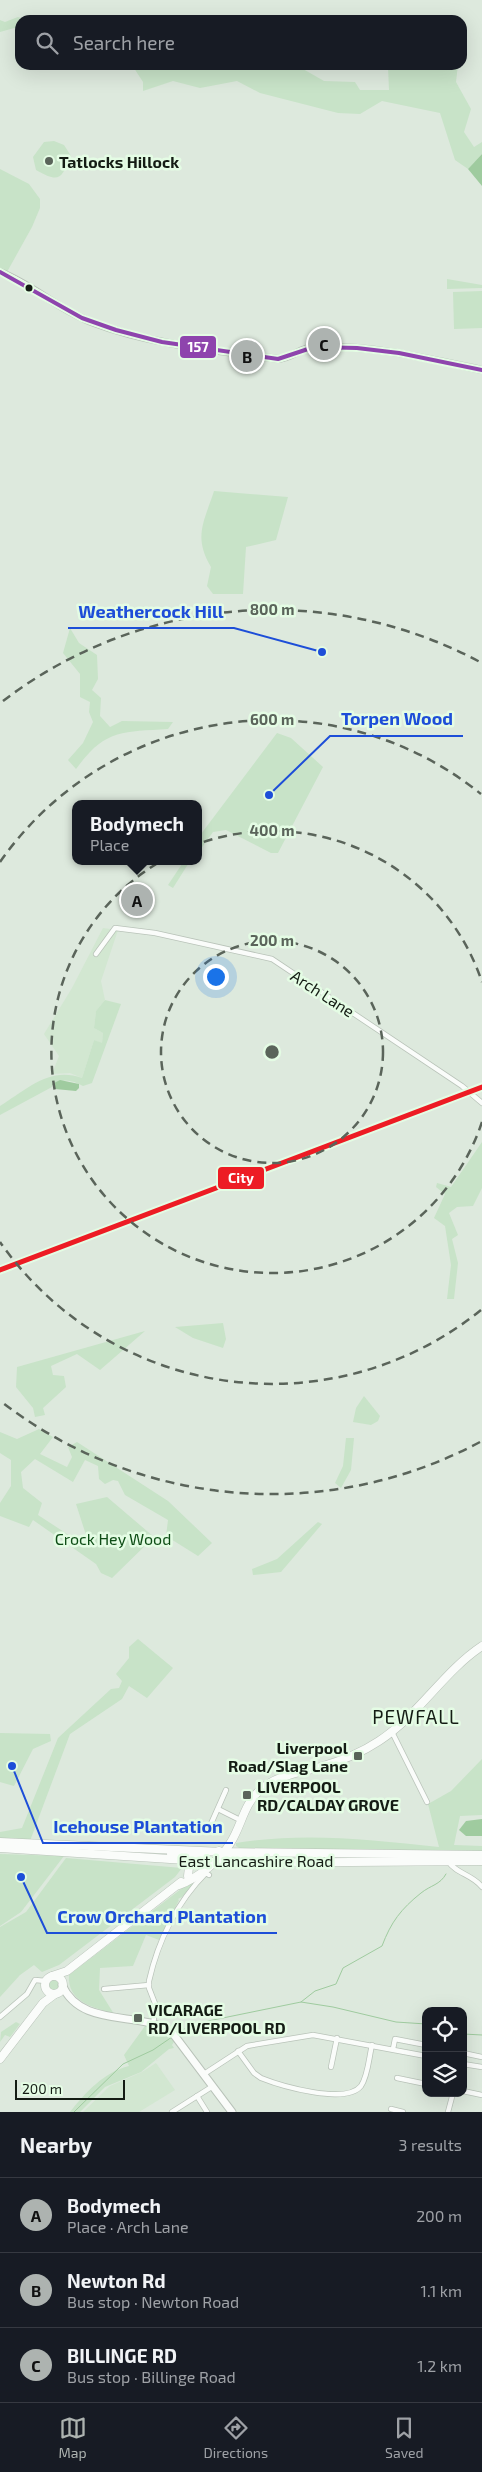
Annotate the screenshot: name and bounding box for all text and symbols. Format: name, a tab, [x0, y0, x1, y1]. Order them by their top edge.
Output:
search box	[15, 15, 467, 70]
icon: search	[33, 29, 61, 57]
text: Search here	[73, 31, 175, 54]
place label: Tatlocks Hillock	[59, 152, 179, 171]
marker: Tatlocks Hillock	[43, 155, 55, 167]
unlabelled marker	[24, 283, 34, 293]
pin: C	[308, 325, 340, 363]
line badge: 157	[179, 335, 217, 359]
pin: B	[231, 337, 263, 375]
text: 157	[187, 338, 209, 355]
callout: Weathercock Hill	[68, 595, 234, 628]
text: Weathercock Hill	[78, 600, 224, 622]
text: 800 m	[250, 600, 294, 618]
callout: Torpen Wood	[330, 703, 463, 736]
text: Torpen Wood	[341, 707, 453, 729]
text: 600 m	[250, 710, 294, 728]
popup	[72, 800, 202, 865]
text: Bodymech	[90, 812, 184, 835]
text: 400 m	[250, 821, 294, 839]
text: Place	[90, 835, 129, 854]
pin: A	[121, 881, 153, 919]
text: 200 m	[250, 931, 294, 949]
your location	[203, 964, 229, 990]
street label: Arch Lane	[288, 965, 358, 1021]
centre of rings	[263, 1043, 281, 1061]
line badge: City	[217, 1166, 265, 1190]
text: City	[228, 1169, 254, 1186]
park label: Crock Hey Wood	[55, 1529, 171, 1548]
district label: PEWFALL	[372, 1705, 460, 1728]
place label: Liverpool Road/Slag Lane	[228, 1738, 349, 1775]
marker: Liverpool Road/Slag Lane	[352, 1750, 364, 1762]
place label: LIVERPOOL RD/CALDAY GROVE	[257, 1777, 399, 1814]
marker: LIVERPOOL RD/CALDAY GROVE	[241, 1789, 253, 1801]
callout: Icehouse Plantation	[43, 1810, 233, 1843]
text: Icehouse Plantation	[53, 1815, 223, 1837]
street label: East Lancashire Road	[178, 1851, 334, 1870]
callout: Crow Orchard Plantation	[47, 1900, 277, 1933]
text: Crow Orchard Plantation	[57, 1905, 267, 1927]
place label: VICARAGE RD/LIVERPOOL RD	[148, 2000, 286, 2037]
map controls	[422, 2007, 467, 2097]
button: locate	[422, 2007, 467, 2052]
marker: VICARAGE RD/LIVERPOOL RD	[132, 2012, 144, 2024]
button: layers	[422, 2052, 467, 2097]
scale bar	[15, 2077, 125, 2100]
text: 200 m	[22, 2080, 62, 2097]
text: Nearby	[20, 2132, 92, 2157]
text: 3 results	[399, 2135, 462, 2154]
text: Bodymech	[67, 2194, 161, 2217]
text: A	[31, 2206, 41, 2225]
text: 200 m	[416, 2206, 462, 2225]
text: Place · Arch Lane	[67, 2217, 189, 2236]
text: Newton Rd	[67, 2269, 166, 2292]
text: B	[31, 2281, 41, 2300]
text: 1.1 km	[421, 2281, 462, 2300]
text: Bus stop · Newton Road	[67, 2292, 239, 2311]
text: BILLINGE RD	[67, 2344, 177, 2367]
text: C	[31, 2356, 41, 2375]
text: 1.2 km	[417, 2356, 462, 2375]
text: Bus stop · Billinge Road	[67, 2367, 236, 2386]
tab: Map	[58, 2414, 87, 2461]
tab: Directions	[204, 2414, 268, 2461]
tab: Saved	[385, 2414, 424, 2461]

